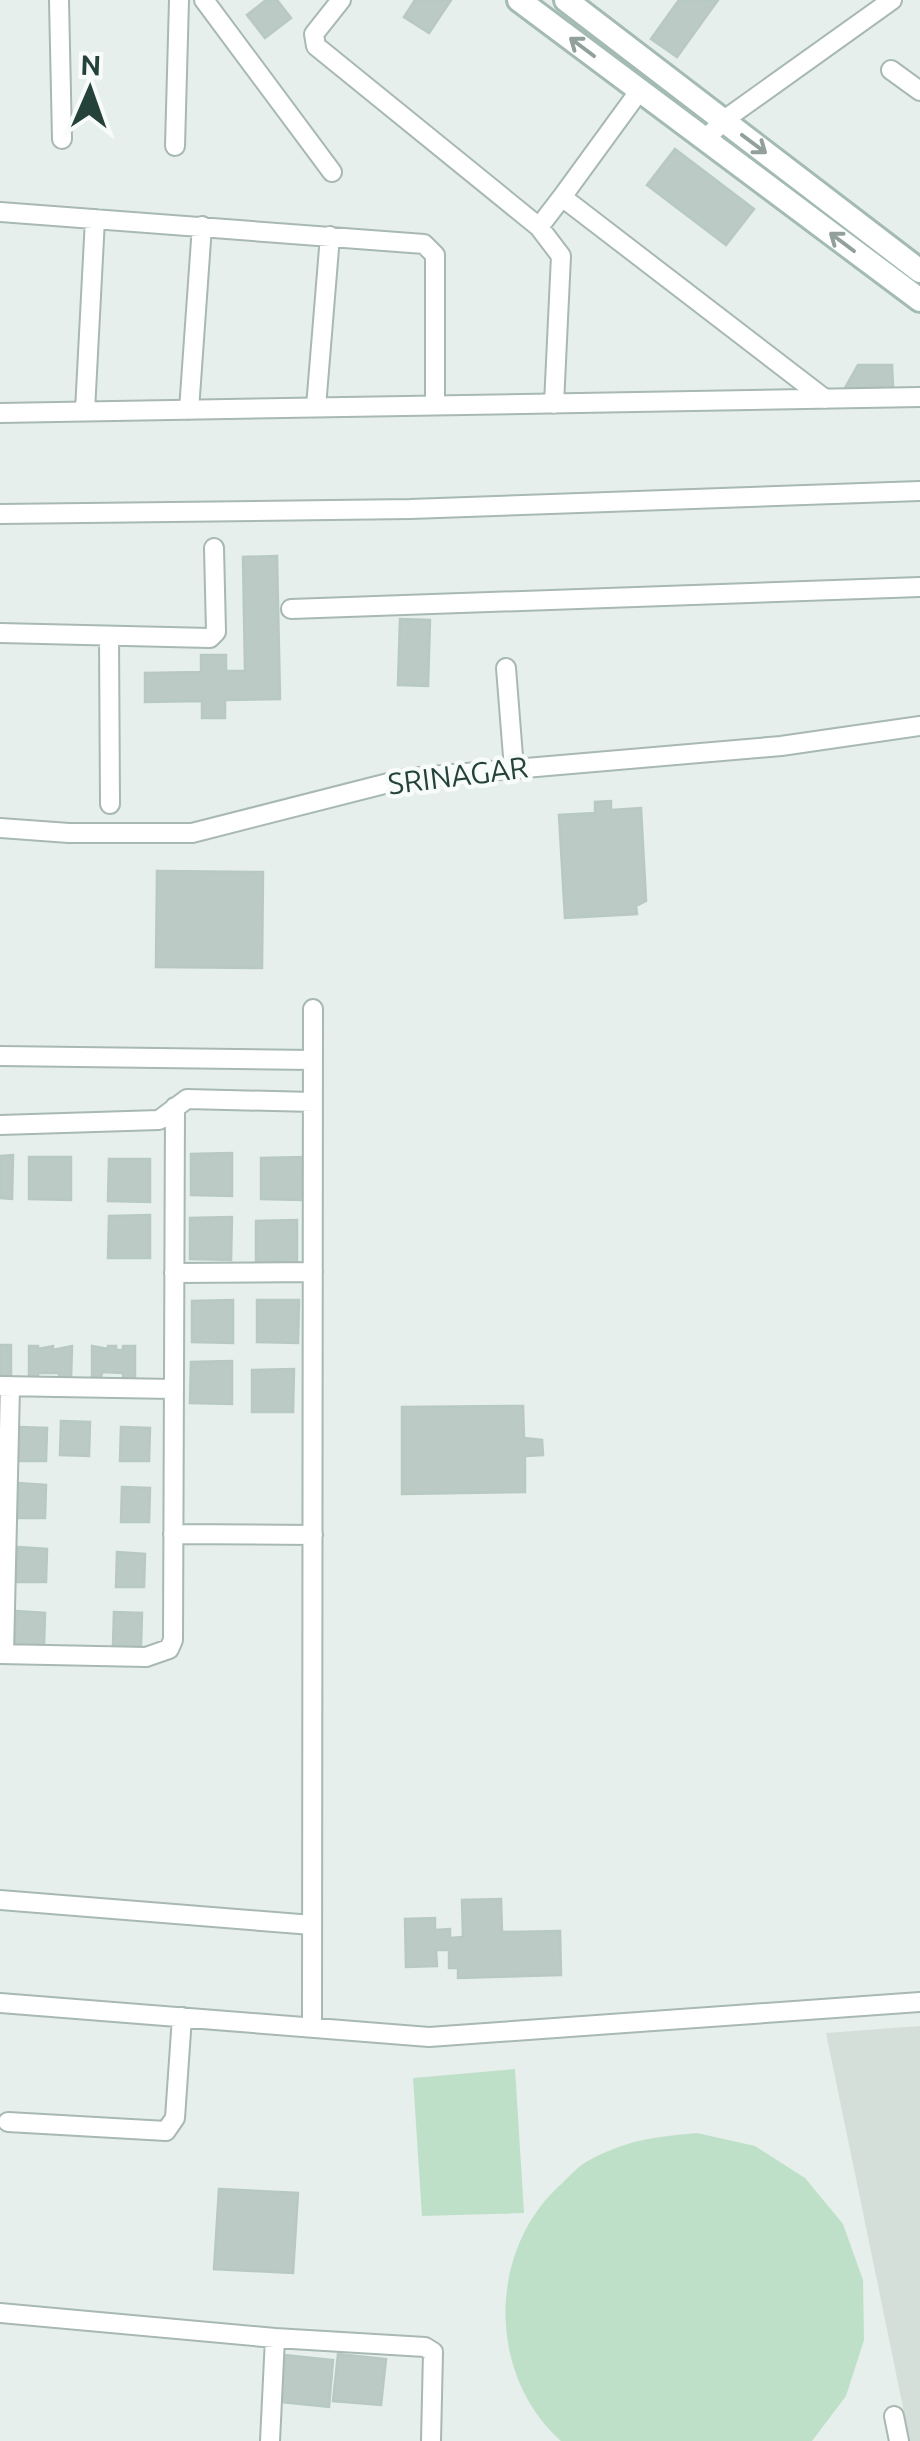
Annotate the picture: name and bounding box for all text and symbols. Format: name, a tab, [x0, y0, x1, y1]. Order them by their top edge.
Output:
one-way arrow	[569, 36, 596, 57]
north arrow	[40, 40, 140, 140]
text: N	[80, 49, 102, 80]
one-way arrow	[741, 133, 767, 155]
one-way arrow	[829, 231, 856, 252]
street label: SRINAGAR	[386, 750, 530, 800]

